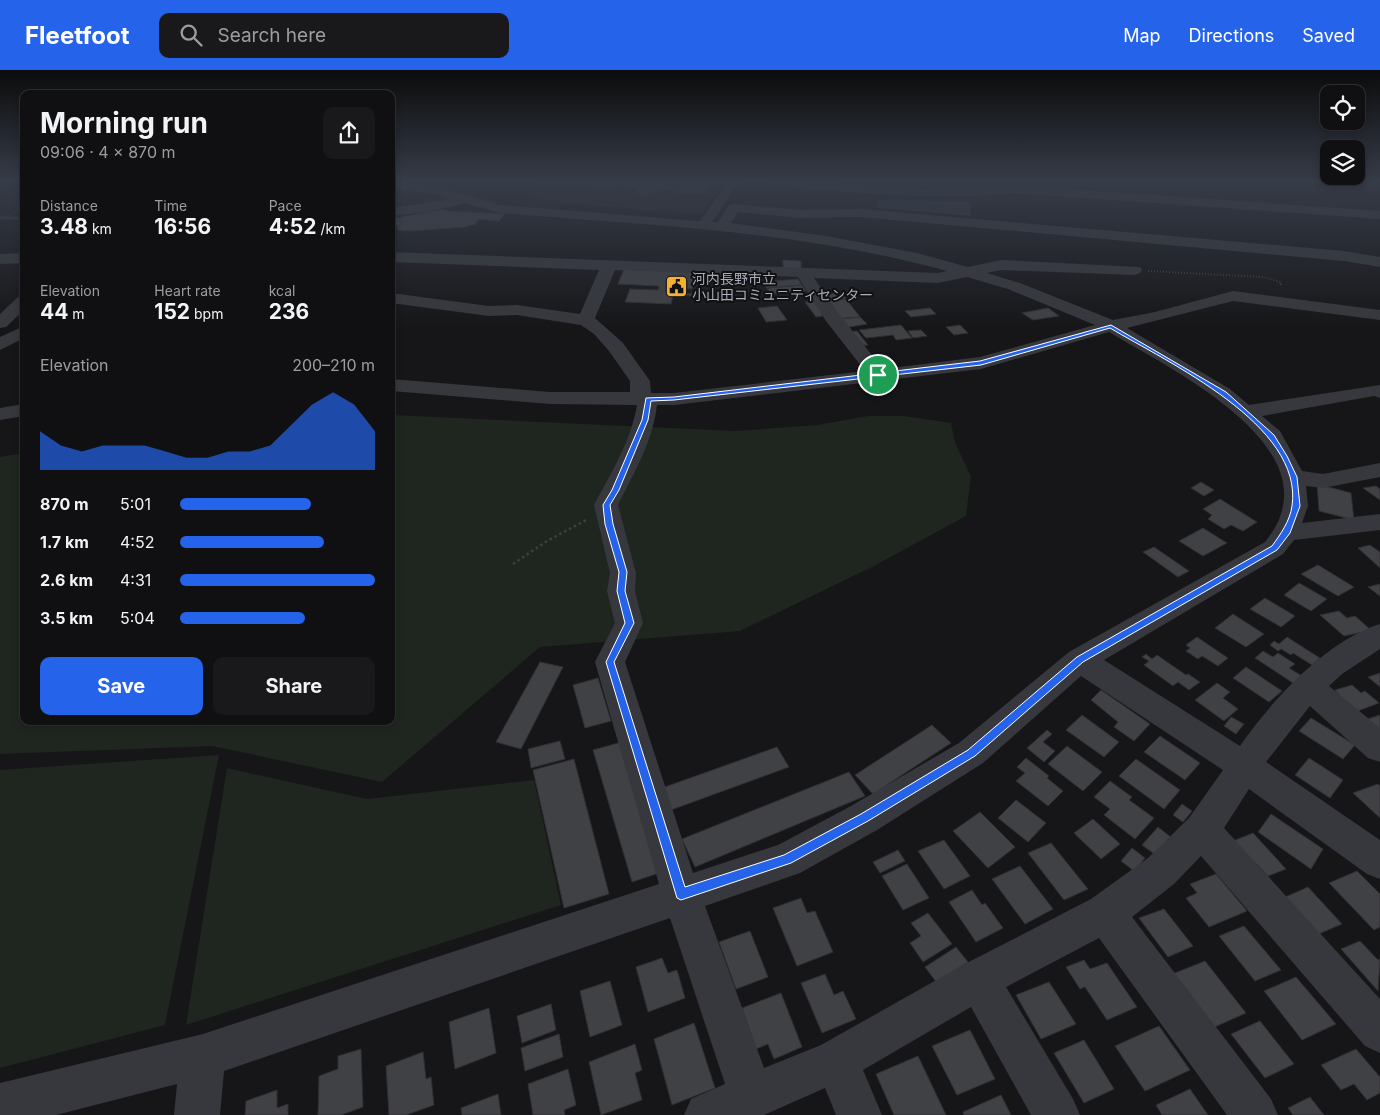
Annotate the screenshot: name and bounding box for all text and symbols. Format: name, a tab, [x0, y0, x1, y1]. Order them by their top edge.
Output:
search box	[159, 13, 509, 58]
text: Fleetfoot	[25, 21, 129, 50]
icon: search	[177, 21, 205, 49]
text: Search here	[217, 24, 326, 47]
text: Map	[1123, 25, 1161, 46]
text: Directions	[1189, 25, 1274, 46]
text: Saved	[1302, 25, 1355, 46]
map controls	[1320, 85, 1365, 185]
button: locate	[1320, 85, 1365, 130]
text: Morning run	[40, 106, 208, 140]
button: share	[323, 107, 375, 159]
button: layers	[1320, 140, 1365, 185]
text: 09:06 · 4 × 870 m	[40, 142, 175, 162]
text: Distance	[40, 197, 98, 214]
text: Time	[154, 197, 187, 214]
text: Pace	[269, 197, 302, 214]
text: 3.48	[40, 214, 88, 239]
text: 16:56	[154, 214, 211, 239]
text: 4:52	[269, 214, 317, 239]
text: km	[88, 220, 112, 237]
text: /km	[317, 220, 345, 237]
place label: 河内長野市立 小山田コミュニティセンター	[692, 270, 873, 303]
public building icon: 河内長野市立 小山田コミュニティセンター	[664, 275, 688, 299]
text: Elevation	[40, 282, 100, 299]
text: Heart rate	[154, 282, 221, 299]
text: kcal	[269, 282, 295, 299]
text: 44	[40, 299, 68, 324]
text: 152	[154, 299, 190, 324]
text: 236	[269, 299, 309, 324]
text: m	[68, 305, 85, 322]
text: bpm	[190, 305, 223, 322]
pin	[857, 354, 899, 396]
text: Elevation	[40, 355, 109, 375]
text: 200–210 m	[292, 355, 375, 375]
icon: arrive	[864, 361, 892, 389]
text: 870 m	[40, 494, 89, 514]
text: 5:01	[120, 494, 151, 514]
text: 1.7 km	[40, 532, 89, 552]
text: 4:52	[120, 532, 154, 552]
text: 2.6 km	[40, 570, 93, 590]
text: 4:31	[120, 570, 151, 590]
text: 3.5 km	[40, 608, 93, 628]
text: 5:04	[120, 608, 155, 628]
button: Save	[40, 657, 203, 715]
button: Share	[213, 657, 375, 715]

